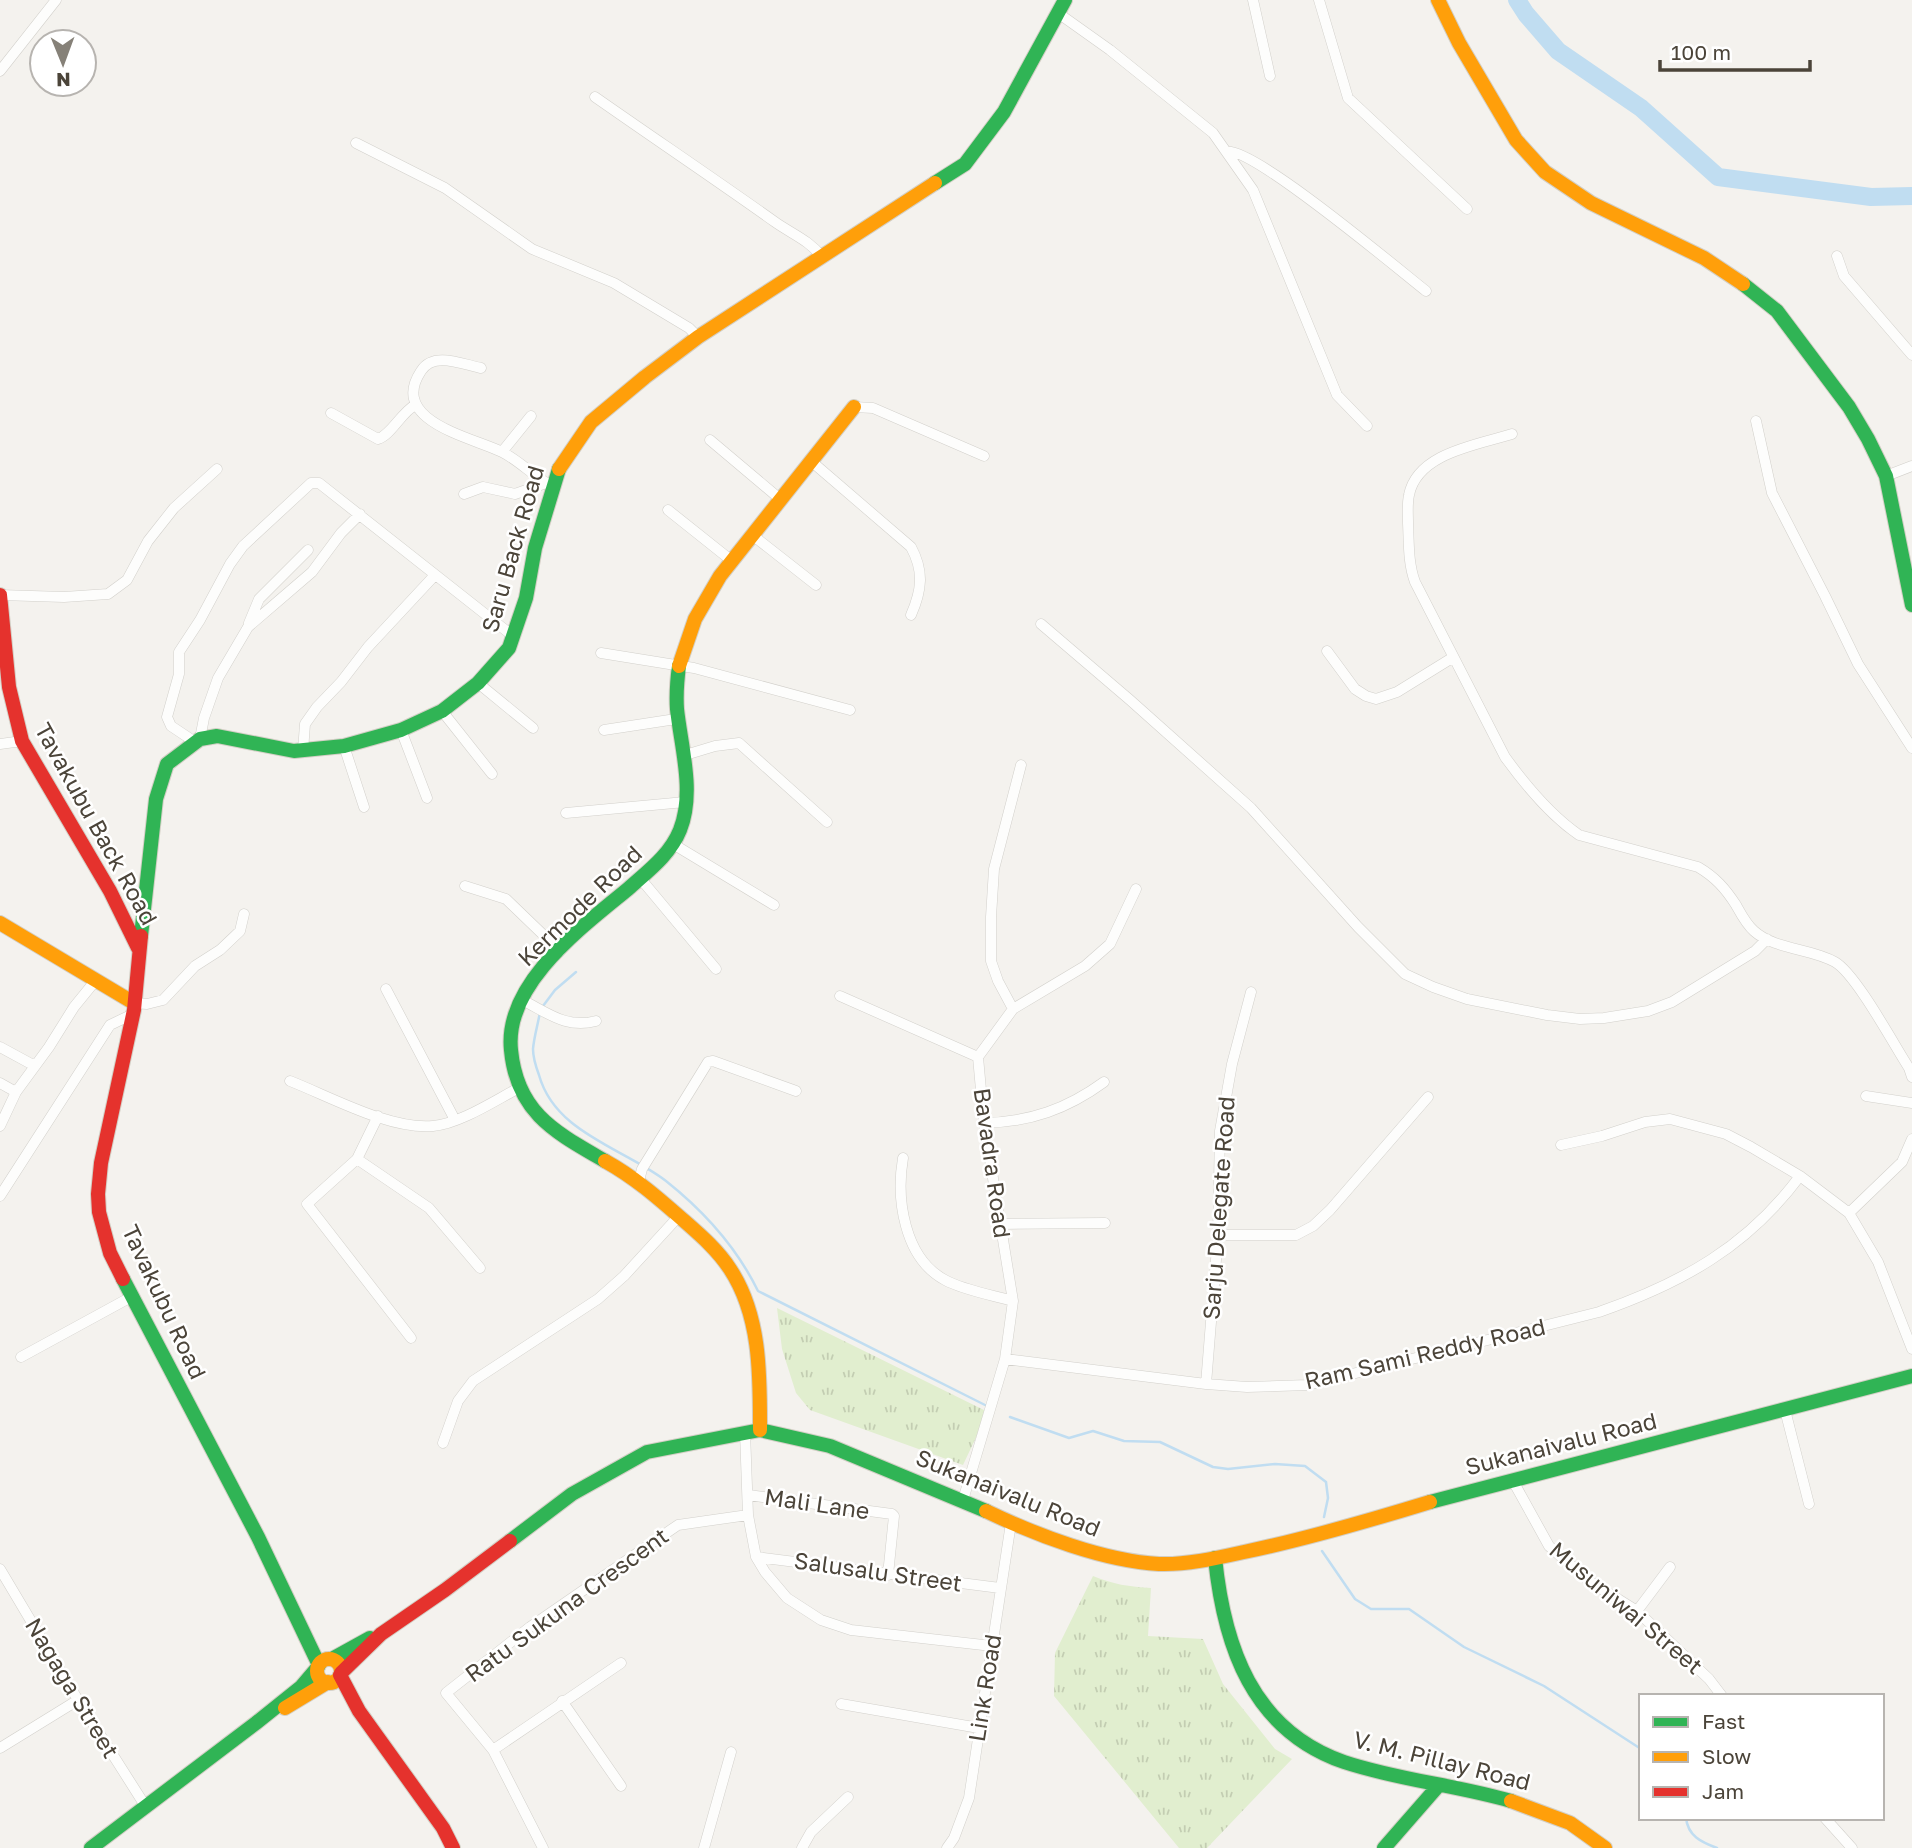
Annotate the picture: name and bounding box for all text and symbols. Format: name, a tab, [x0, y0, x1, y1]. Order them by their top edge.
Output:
north arrow	[28, 28, 98, 98]
scale bar	[1660, 28, 1811, 72]
text: 100 m	[1671, 39, 1731, 65]
text: N	[56, 69, 71, 92]
street label: Saru Back Road	[475, 462, 549, 635]
street label: Tavakubu Back Road	[30, 718, 164, 929]
street label: Kermode Road	[512, 839, 647, 971]
street label: Bavadra Road	[969, 1086, 1017, 1240]
street label: Sarju Delegate Road	[1196, 1095, 1240, 1321]
street label: Tavakubu Road	[117, 1220, 213, 1383]
street label: Ram Sami Reddy Road	[1302, 1312, 1548, 1394]
street label: Sukanaivalu Road	[1462, 1406, 1659, 1480]
street label: Sukanaivalu Road	[912, 1442, 1105, 1542]
street label: Mali Lane	[763, 1482, 872, 1524]
street label: Ratu Sukuna Crescent	[459, 1521, 673, 1687]
street label: Musuniwai Street	[1544, 1535, 1709, 1679]
street label: Salusalu Street	[792, 1545, 964, 1597]
street label: Nagaga Street	[20, 1612, 126, 1763]
street label: Link Road	[962, 1632, 1006, 1744]
legend	[1639, 1694, 1884, 1820]
text: Fast	[1702, 1708, 1745, 1734]
street label: V. M. Pillay Road	[1351, 1724, 1534, 1796]
text: Slow	[1702, 1743, 1751, 1769]
text: Jam	[1702, 1778, 1744, 1804]

